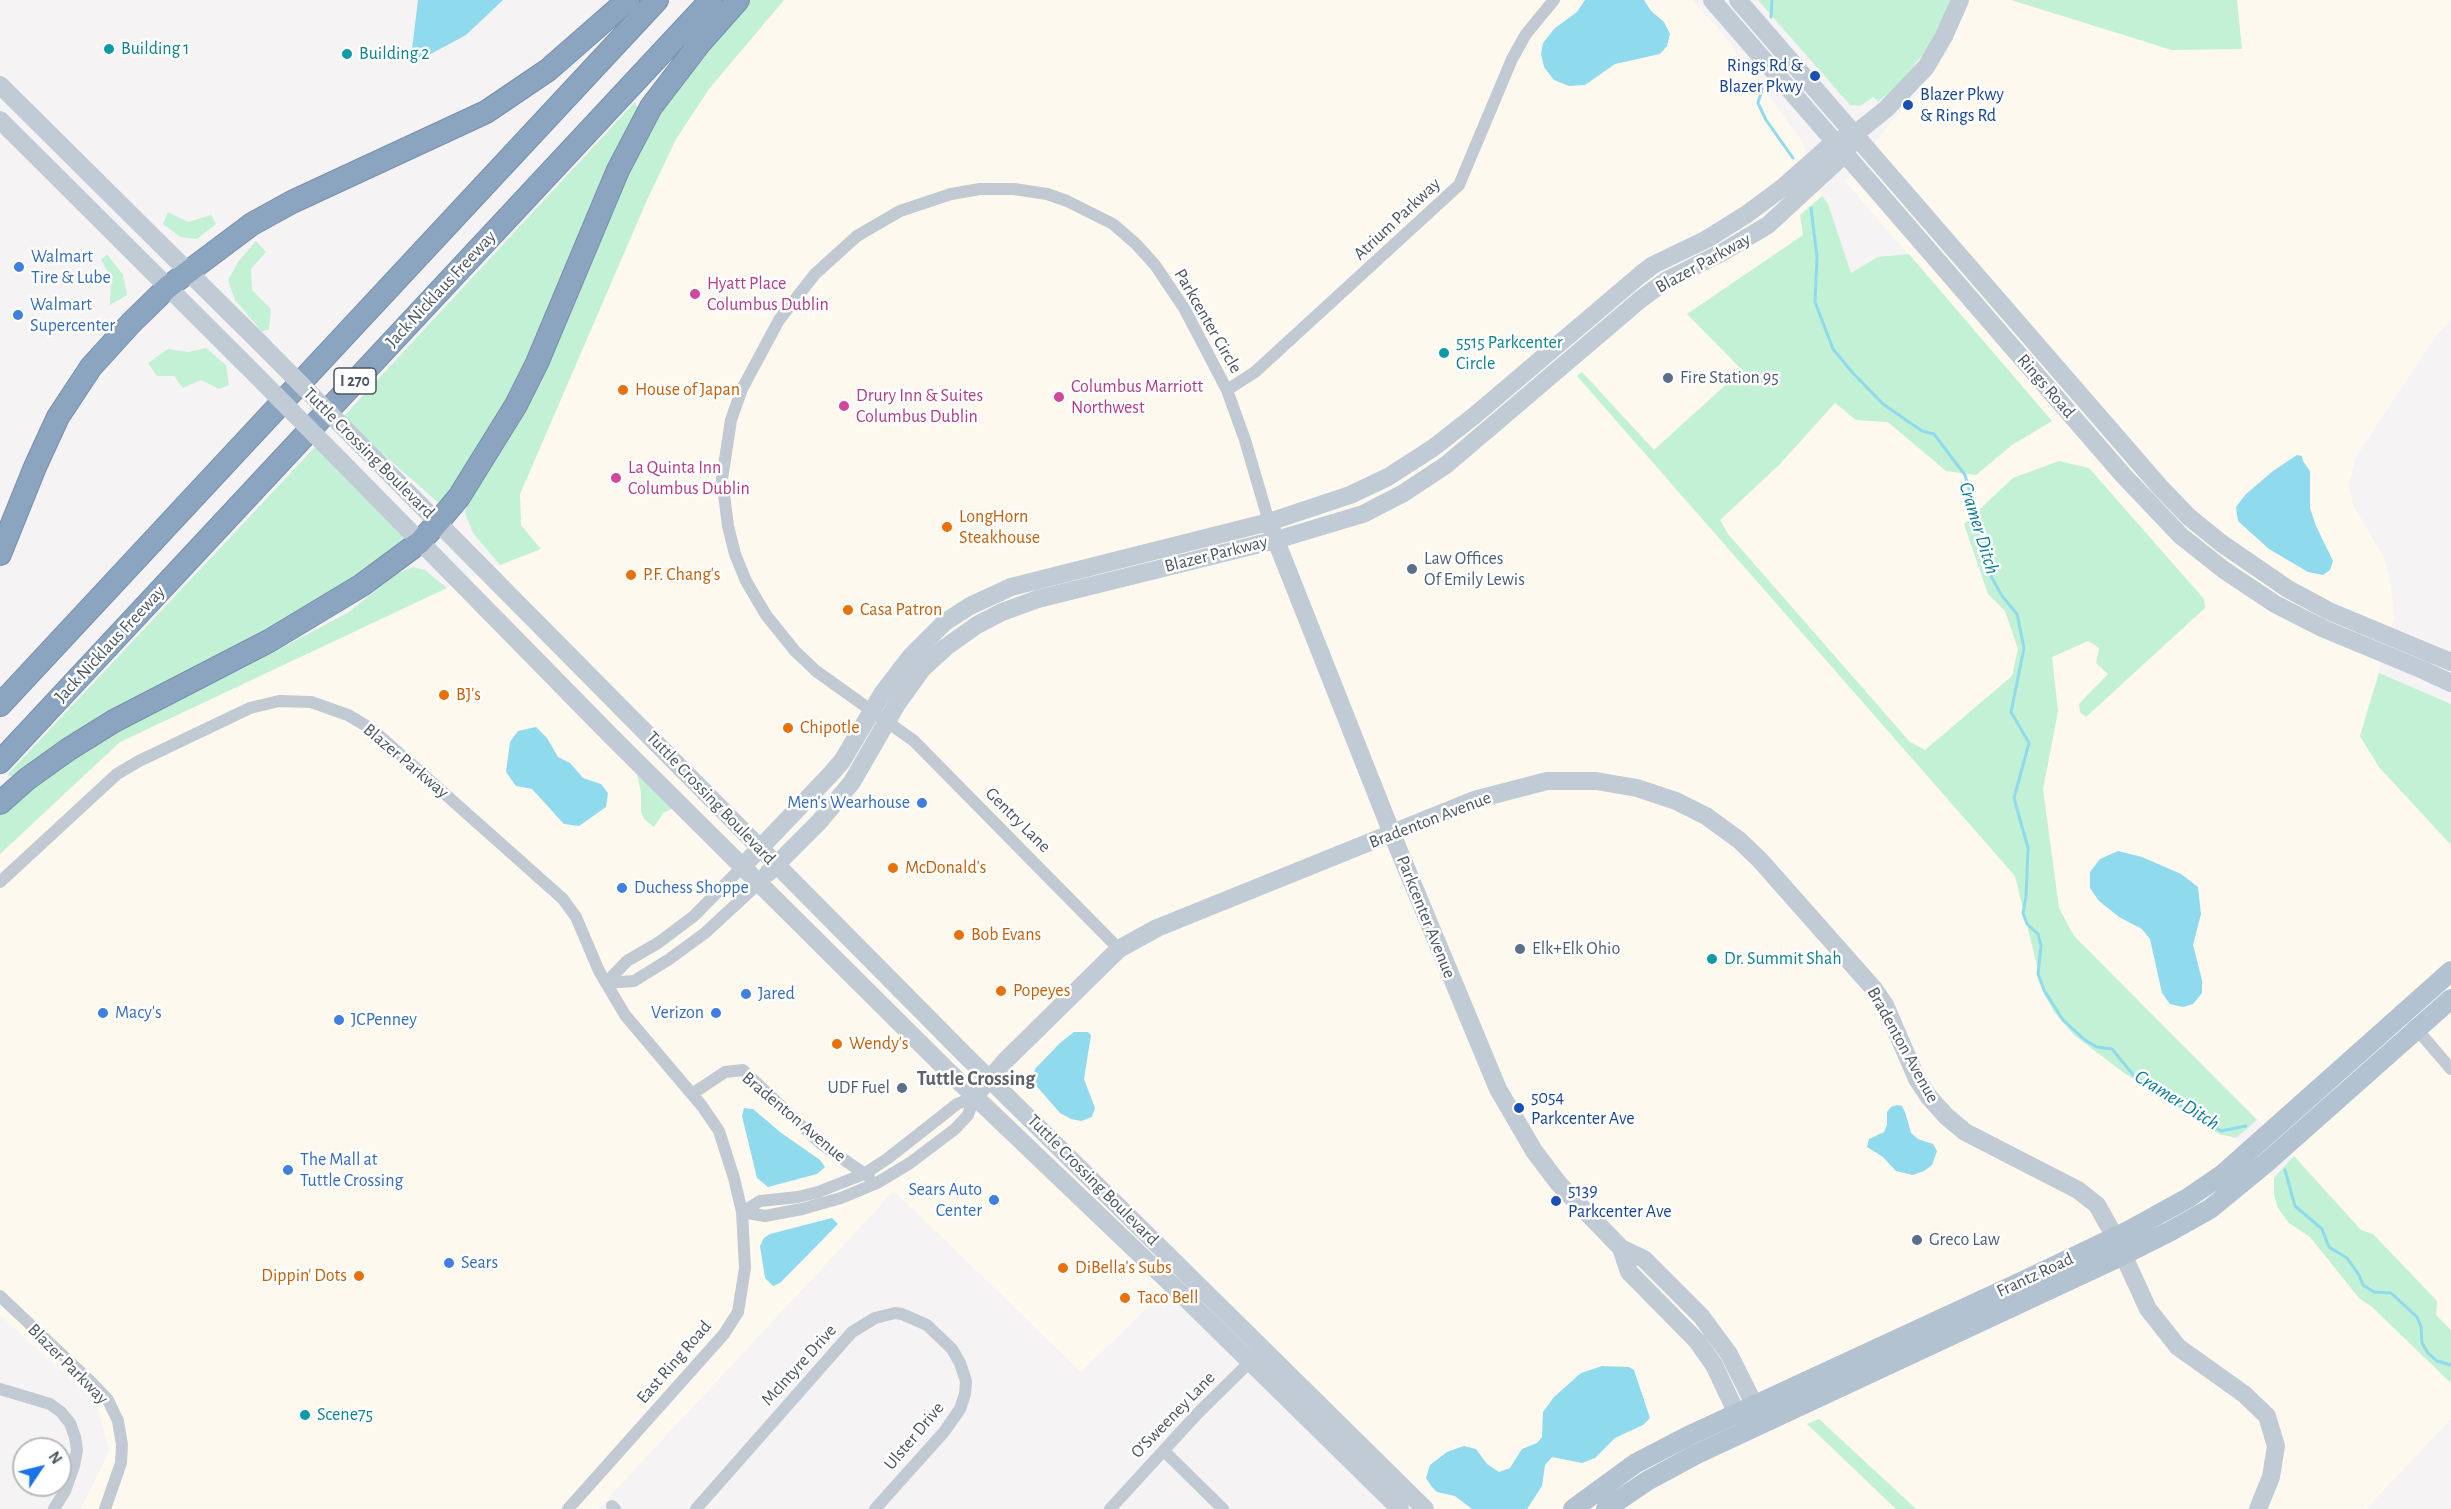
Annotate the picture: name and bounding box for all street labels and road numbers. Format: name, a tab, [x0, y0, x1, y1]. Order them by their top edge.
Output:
street label: Atrium Parkway	[1349, 173, 1445, 265]
street label: Jack Nicklaus Freeway	[381, 226, 501, 352]
street label: Blazer Parkway	[1652, 228, 1754, 298]
street label: Parkcenter Circle	[1169, 265, 1247, 377]
street label: Rings Road	[2012, 350, 2080, 422]
road number: I 270	[334, 368, 376, 394]
street label: Tuttle Crossing Boulevard	[299, 383, 439, 523]
street label: Blazer Parkway	[1162, 531, 1270, 577]
street label: Jack Nicklaus Freeway	[50, 581, 170, 707]
street label: Blazer Parkway	[359, 719, 453, 803]
street label: Tuttle Crossing Boulevard	[642, 727, 780, 869]
street label: Gentry Lane	[981, 783, 1055, 857]
street label: Bradenton Avenue	[1366, 787, 1494, 853]
street label: Parkcenter Avenue	[1392, 853, 1460, 981]
street label: Bradenton Avenue	[1862, 983, 1944, 1107]
street label: Bradenton Avenue	[738, 1067, 850, 1167]
street label: Tuttle Crossing Boulevard	[1023, 1110, 1163, 1250]
street label: Frantz Road	[1993, 1248, 2077, 1302]
street label: East Ring Road	[632, 1316, 716, 1408]
street label: Blazer Parkway	[23, 1319, 113, 1409]
street label: McIntyre Drive	[757, 1320, 841, 1410]
street label: O'Sweeney Lane	[1126, 1367, 1220, 1463]
street label: Ulster Drive	[879, 1398, 949, 1474]

